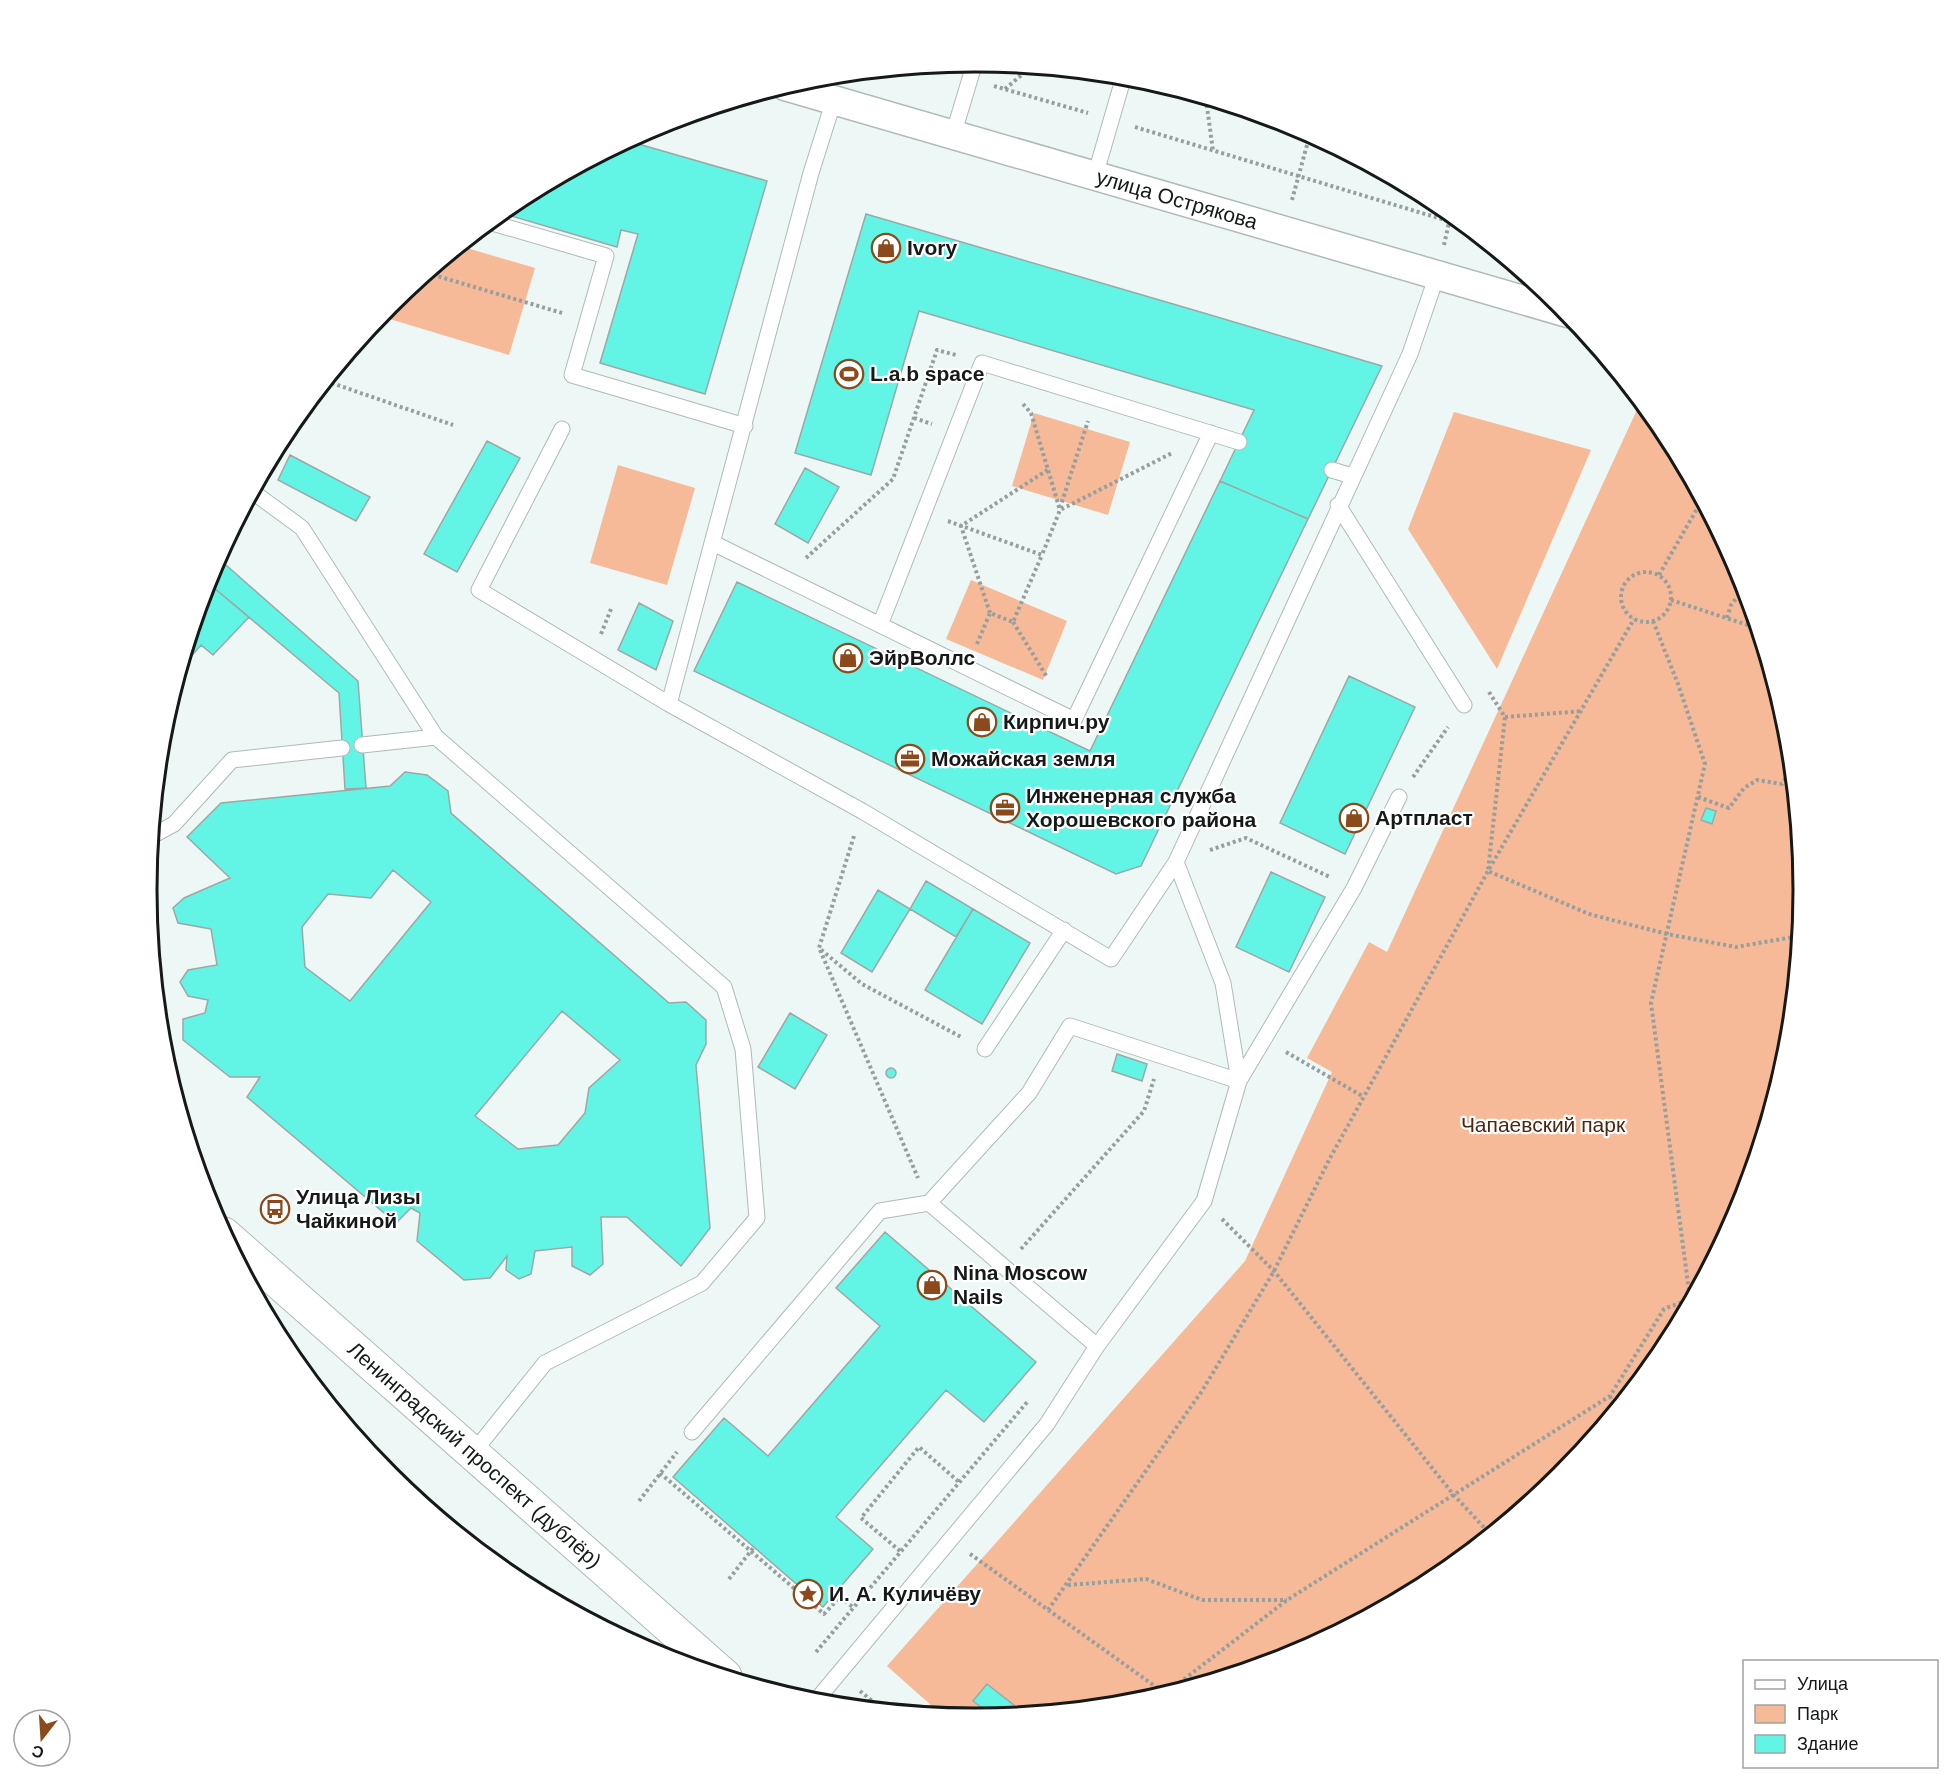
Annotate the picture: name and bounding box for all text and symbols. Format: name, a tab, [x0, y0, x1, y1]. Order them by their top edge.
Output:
street label: улица Острякова	[1094, 165, 1261, 233]
shop icon: Ivory	[870, 232, 902, 264]
place label: Ivory	[907, 236, 958, 259]
sports icon: L.a.b space	[833, 358, 865, 390]
place label: L.a.b space	[870, 362, 984, 385]
shop icon: ЭйрВоллс	[832, 642, 864, 674]
place label: ЭйрВоллс	[869, 646, 976, 669]
shop icon: Кирпич.ру	[966, 706, 998, 738]
place label: Кирпич.ру	[1003, 710, 1110, 733]
office icon: Можайская земля	[894, 743, 926, 775]
place label: Можайская земля	[931, 747, 1115, 770]
place label: Инженерная служба Хорошевского района	[1026, 784, 1257, 831]
office icon: Инженерная служба Хорошевского района	[989, 792, 1021, 824]
shop icon: Артпласт	[1338, 802, 1370, 834]
place label: Артпласт	[1375, 806, 1473, 829]
park label: Чапаевский парк	[1461, 1113, 1626, 1136]
place label: Улица Лизы Чайкиной	[296, 1185, 421, 1232]
bus stop icon: Улица Лизы Чайкиной	[259, 1193, 291, 1225]
place label: Nina Moscow Nails	[953, 1261, 1088, 1308]
shop icon: Nina Moscow Nails	[916, 1269, 948, 1301]
street label: Ленинградский проспект (дублёр)	[344, 1337, 606, 1572]
place icon: И. А. Куличёву	[792, 1578, 824, 1610]
place label: И. А. Куличёву	[829, 1582, 981, 1605]
legend	[1743, 1660, 1938, 1768]
text: Улица	[1797, 1674, 1849, 1694]
text: Парк	[1797, 1704, 1838, 1724]
north arrow	[12, 1708, 72, 1768]
text: Здание	[1797, 1734, 1858, 1754]
text: С	[29, 1742, 46, 1762]

